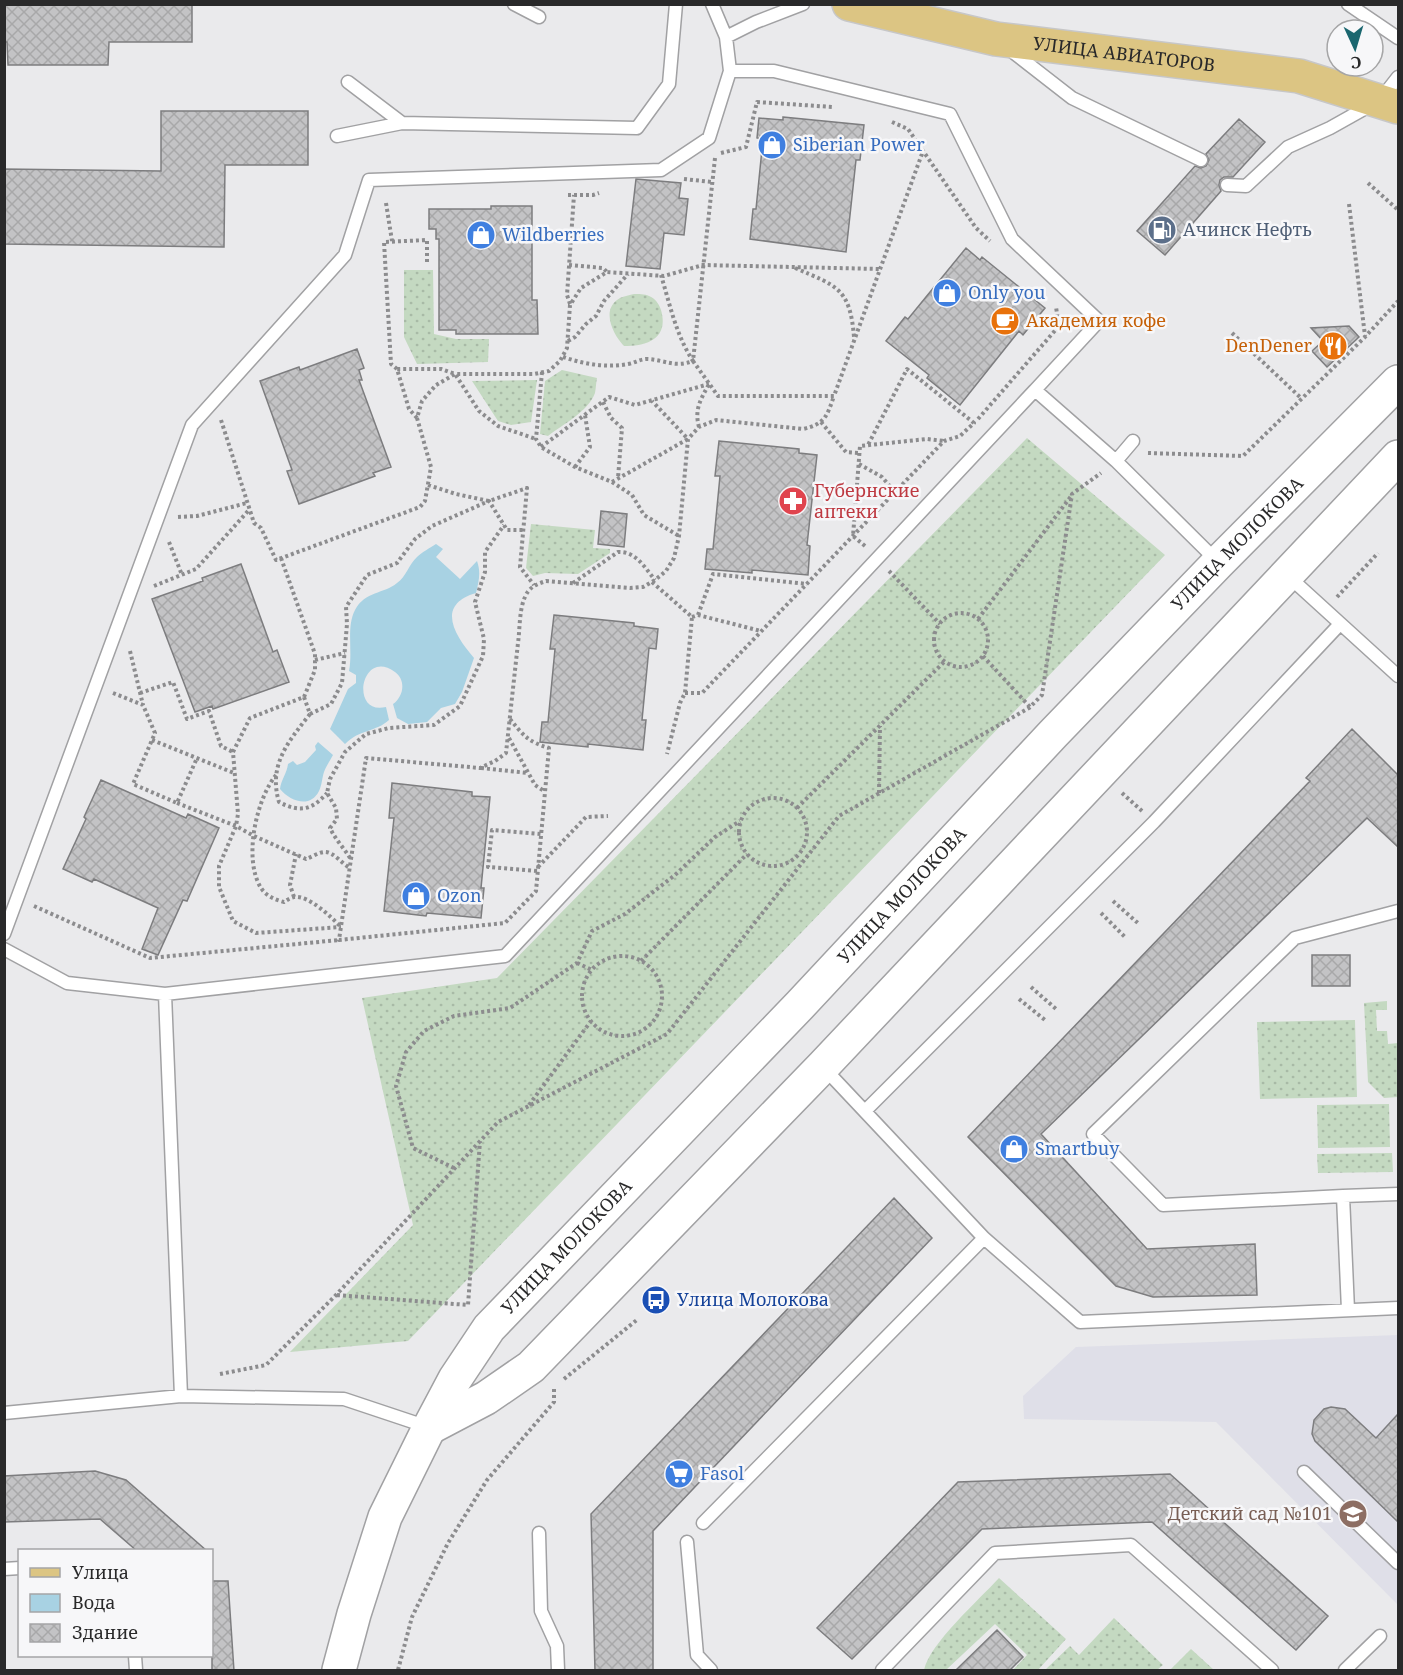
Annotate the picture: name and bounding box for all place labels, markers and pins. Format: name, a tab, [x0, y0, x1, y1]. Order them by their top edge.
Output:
shop icon: Siberian Power	[756, 129, 788, 161]
place label: Siberian Power	[793, 132, 925, 156]
fuel station icon: Ачинск Нефть	[1146, 214, 1178, 246]
place label: Ачинск Нефть	[1183, 217, 1312, 241]
shop icon: Wildberries	[465, 219, 497, 251]
place label: Wildberries	[502, 222, 604, 246]
shop icon: Only you	[931, 277, 963, 309]
place label: Only you	[968, 280, 1046, 304]
cafe icon: Академия кофе	[989, 305, 1021, 337]
place label: Академия кофе	[1026, 308, 1166, 332]
restaurant icon: DenDener	[1317, 330, 1349, 362]
place label: DenDener	[1225, 333, 1313, 357]
place label: Губернские аптеки	[814, 478, 919, 523]
pharmacy icon: Губернские аптеки	[777, 485, 809, 517]
shop icon: Ozon	[400, 880, 432, 912]
place label: Ozon	[437, 883, 482, 907]
shop icon: Smartbuy	[998, 1133, 1030, 1165]
place label: Smartbuy	[1035, 1136, 1120, 1160]
bus stop icon: Улица Молокова	[640, 1284, 672, 1316]
place label: Улица Молокова	[677, 1287, 829, 1311]
supermarket icon: Fasol	[663, 1458, 695, 1490]
place label: Fasol	[700, 1461, 745, 1485]
school or university icon: Детский сад №101	[1337, 1498, 1369, 1530]
place label: Детский сад №101	[1167, 1501, 1332, 1525]

